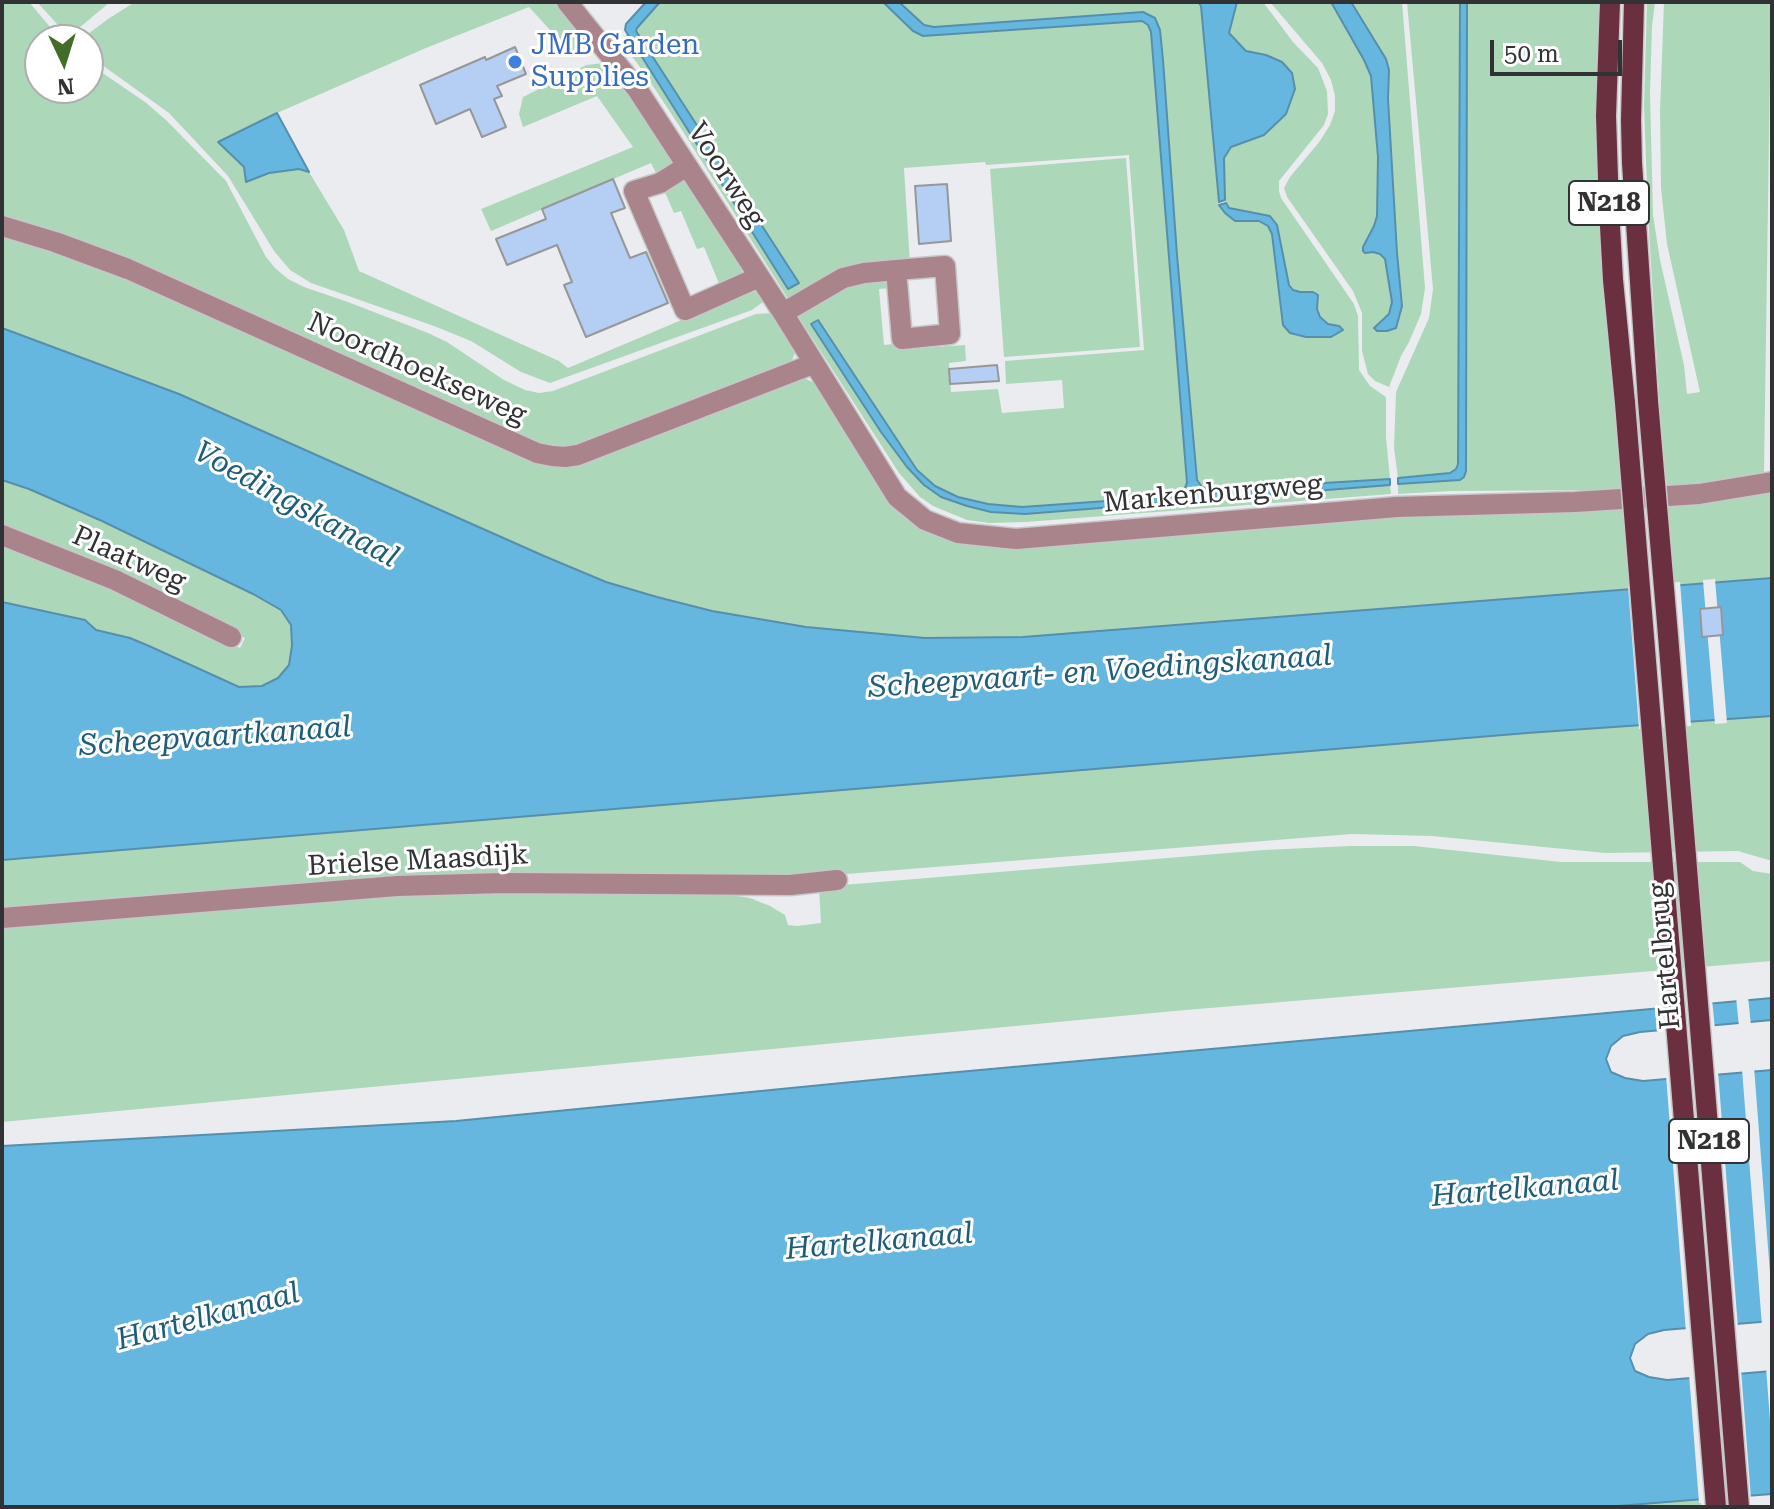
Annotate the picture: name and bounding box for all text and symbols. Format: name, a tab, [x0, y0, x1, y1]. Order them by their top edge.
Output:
north arrow	[24, 24, 104, 104]
scale bar	[1494, 24, 1626, 74]
place label: JMB Garden Supplies	[531, 29, 699, 95]
text: 50 m	[1504, 40, 1559, 68]
marker: JMB Garden Supplies	[506, 53, 524, 71]
text: N	[56, 73, 75, 100]
street label: Voorweg	[680, 116, 772, 234]
road number: N218	[1569, 181, 1649, 225]
street label: Noordhoekseweg	[303, 306, 531, 432]
water label: Voedingskanaal	[188, 434, 404, 576]
street label: Markenburgweg	[1102, 468, 1324, 520]
street label: Plaatweg	[67, 519, 191, 599]
water label: Scheepvaart- en Voedingskanaal	[867, 638, 1333, 706]
water label: Scheepvaartkanaal	[78, 710, 352, 764]
street label: Brielse Maasdijk	[307, 838, 529, 884]
street label: Hartelbrug	[1642, 881, 1688, 1031]
road number: N218	[1669, 1119, 1749, 1163]
water label: Hartelkanaal	[1430, 1163, 1620, 1215]
water label: Hartelkanaal	[784, 1216, 974, 1268]
water label: Hartelkanaal	[113, 1275, 303, 1359]

